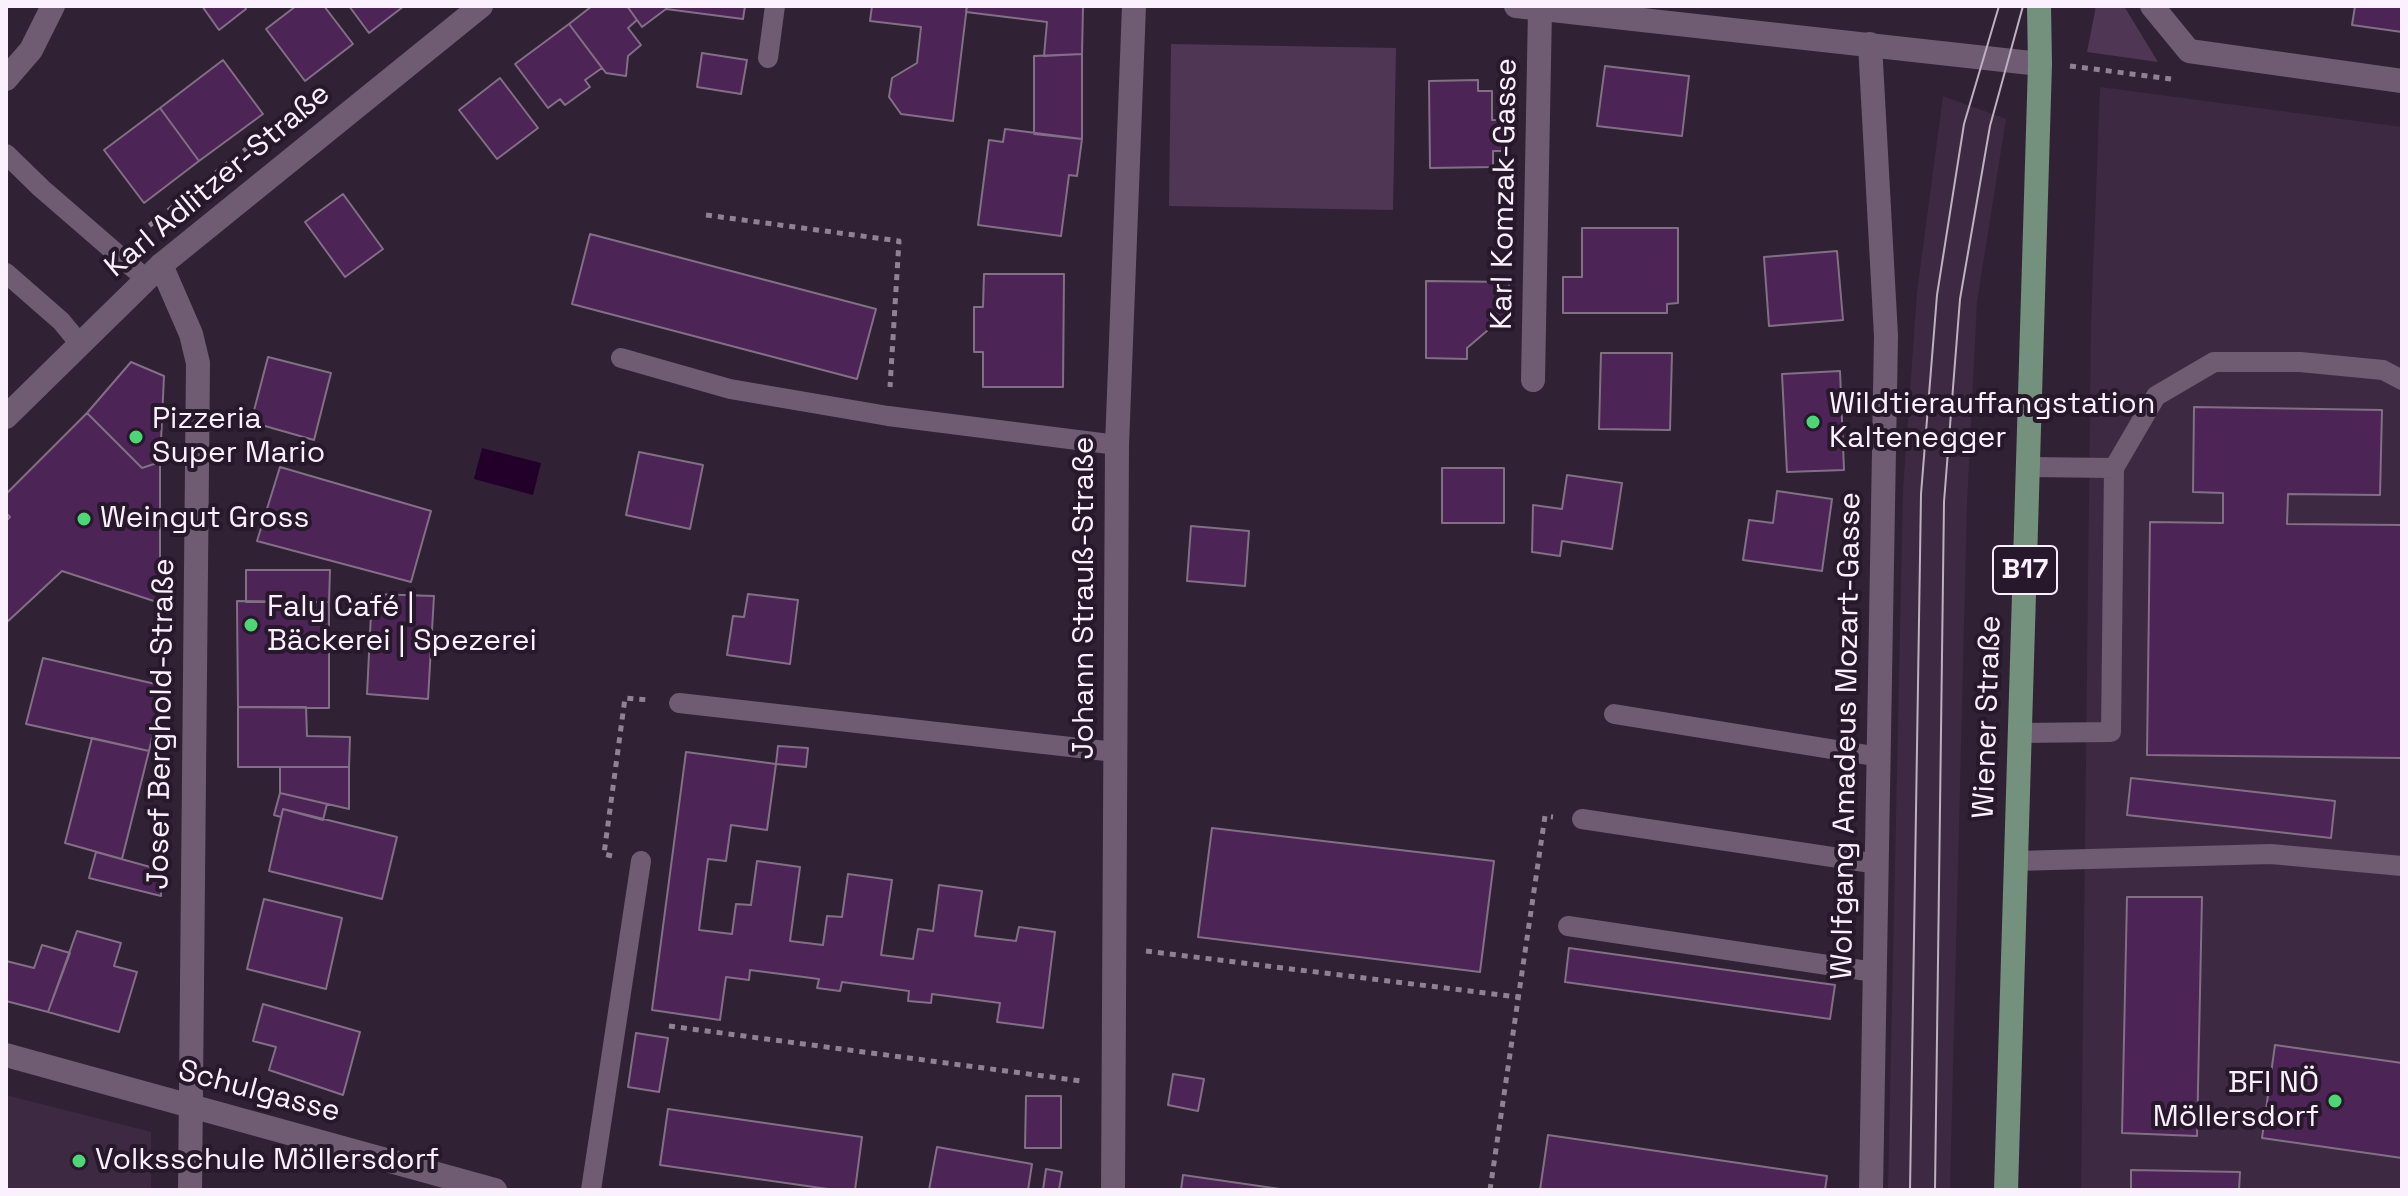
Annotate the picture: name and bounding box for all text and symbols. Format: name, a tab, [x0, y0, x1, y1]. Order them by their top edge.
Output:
street label: Karl Komzak-Gasse	[1485, 58, 1525, 330]
street label: Karl Adlitzer-Straße	[98, 76, 338, 286]
place label: Wildtierauffangstation Kaltenegger	[1829, 387, 2155, 458]
place label: Pizzeria Super Mario	[152, 402, 325, 472]
marker: Wildtierauffangstation Kaltenegger	[1804, 413, 1822, 431]
marker: Pizzeria Super Mario	[127, 428, 145, 446]
street label: Johann Strauß-Straße	[1067, 436, 1103, 760]
street label: Wolfgang Amadeus Mozart-Gasse	[1825, 492, 1869, 980]
place label: Weingut Gross	[100, 501, 309, 537]
marker: Weingut Gross	[75, 510, 93, 528]
road number: B17	[1993, 546, 2057, 594]
street label: Josef Berghold-Straße	[141, 558, 183, 890]
place label: Faly Café | Bäckerei | Spezerei	[267, 590, 537, 660]
street label: Wiener Straße	[1966, 615, 2010, 819]
marker: Faly Café | Bäckerei | Spezerei	[242, 616, 260, 634]
street label: Schulgasse	[174, 1053, 344, 1131]
place label: BFI NÖ Möllersdorf	[2153, 1066, 2319, 1136]
marker: BFI NÖ Möllersdorf	[2326, 1092, 2344, 1110]
place label: Volksschule Möllersdorf	[95, 1143, 439, 1179]
marker: Volksschule Möllersdorf	[70, 1152, 88, 1170]

